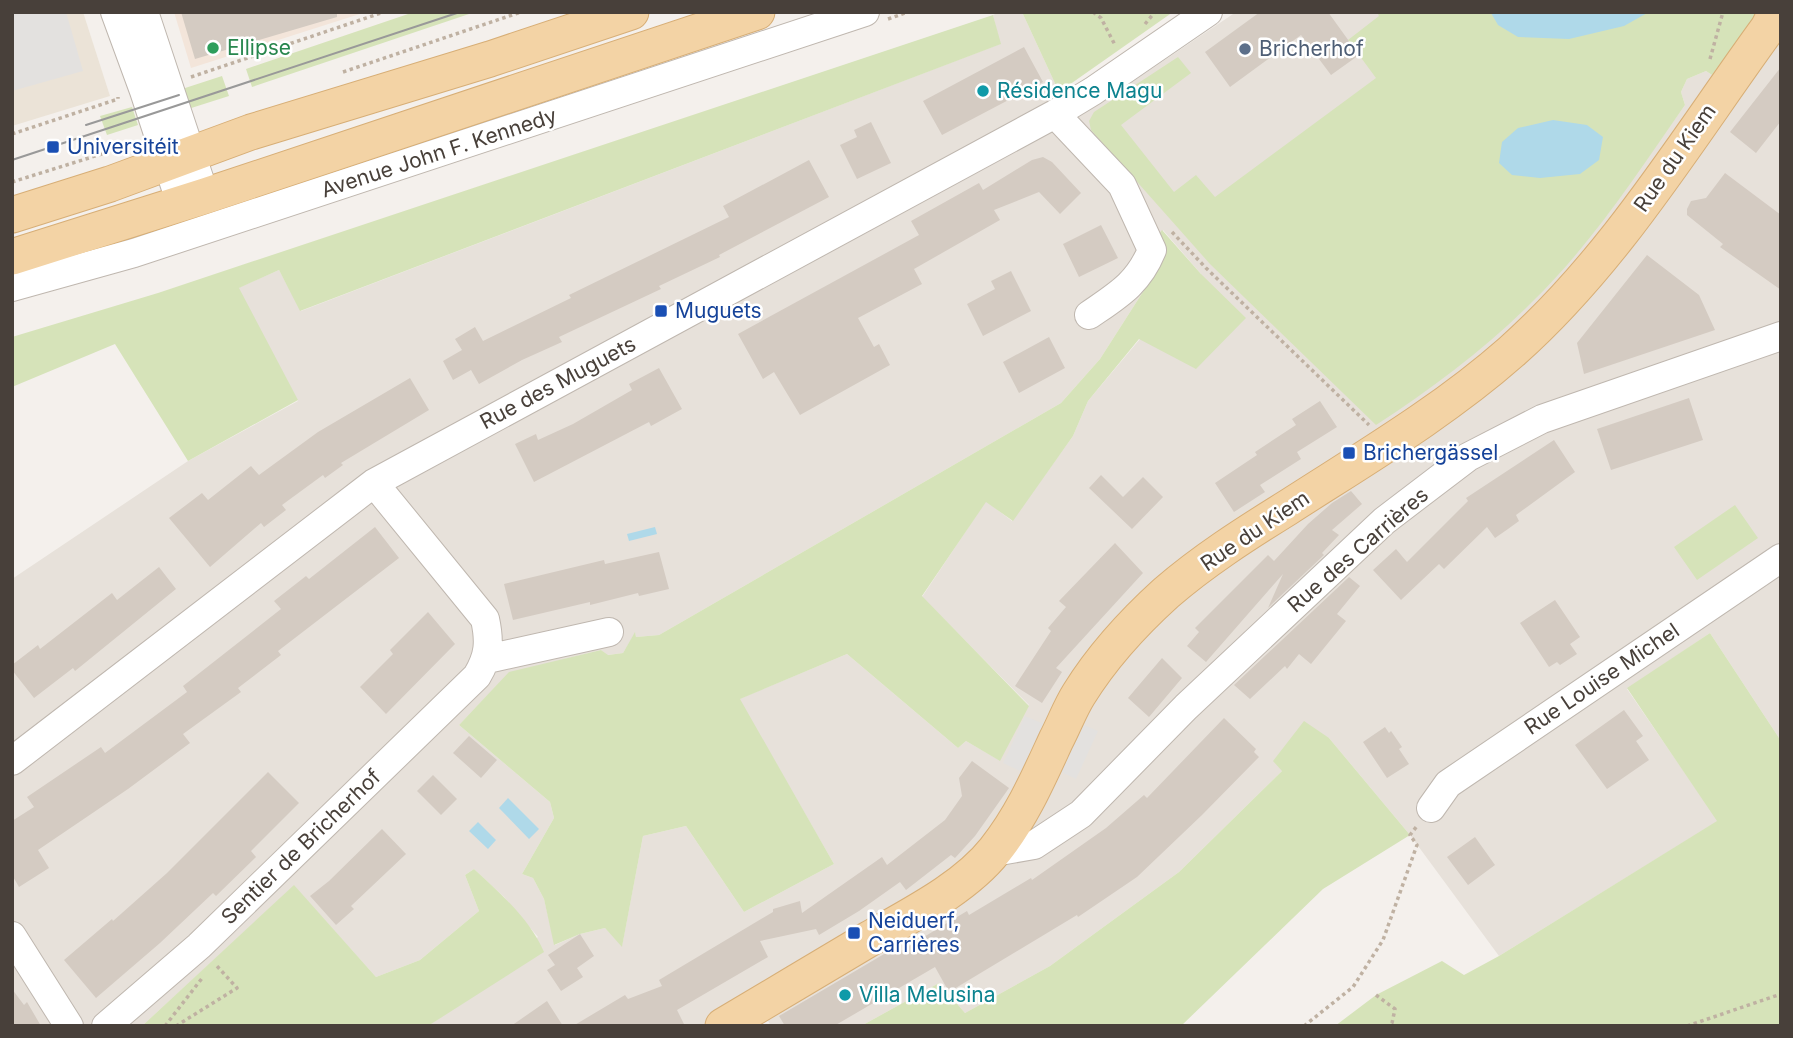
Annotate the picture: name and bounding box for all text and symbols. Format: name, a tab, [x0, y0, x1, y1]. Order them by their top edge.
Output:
place label: Ellipse	[227, 35, 291, 60]
place label: Bricherhof	[1259, 36, 1364, 61]
marker: Ellipse	[205, 40, 221, 56]
marker: Bricherhof	[1237, 41, 1253, 57]
place label: Résidence Magu	[997, 78, 1162, 103]
marker: Résidence Magu	[975, 83, 991, 99]
street label: Rue du Kiem	[1628, 99, 1721, 216]
street label: Avenue John F. Kennedy	[318, 103, 560, 202]
place label: Universitéit	[67, 134, 179, 159]
marker: Universitéit	[45, 139, 61, 155]
place label: Muguets	[675, 298, 762, 323]
marker: Muguets	[653, 303, 669, 319]
street label: Rue des Muguets	[476, 331, 640, 434]
place label: Brichergässel	[1363, 440, 1498, 465]
marker: Brichergässel	[1341, 445, 1357, 461]
street label: Rue des Carrières	[1282, 482, 1433, 617]
street label: Rue du Kiem	[1196, 485, 1314, 576]
street label: Rue Louise Michel	[1520, 618, 1684, 740]
street label: Sentier de Bricherhof	[216, 764, 386, 929]
place label: Neiduerf, Carrières	[868, 908, 960, 957]
marker: Neiduerf, Carrières	[846, 925, 862, 941]
place label: Villa Melusina	[859, 982, 996, 1007]
marker: Villa Melusina	[837, 987, 853, 1003]

